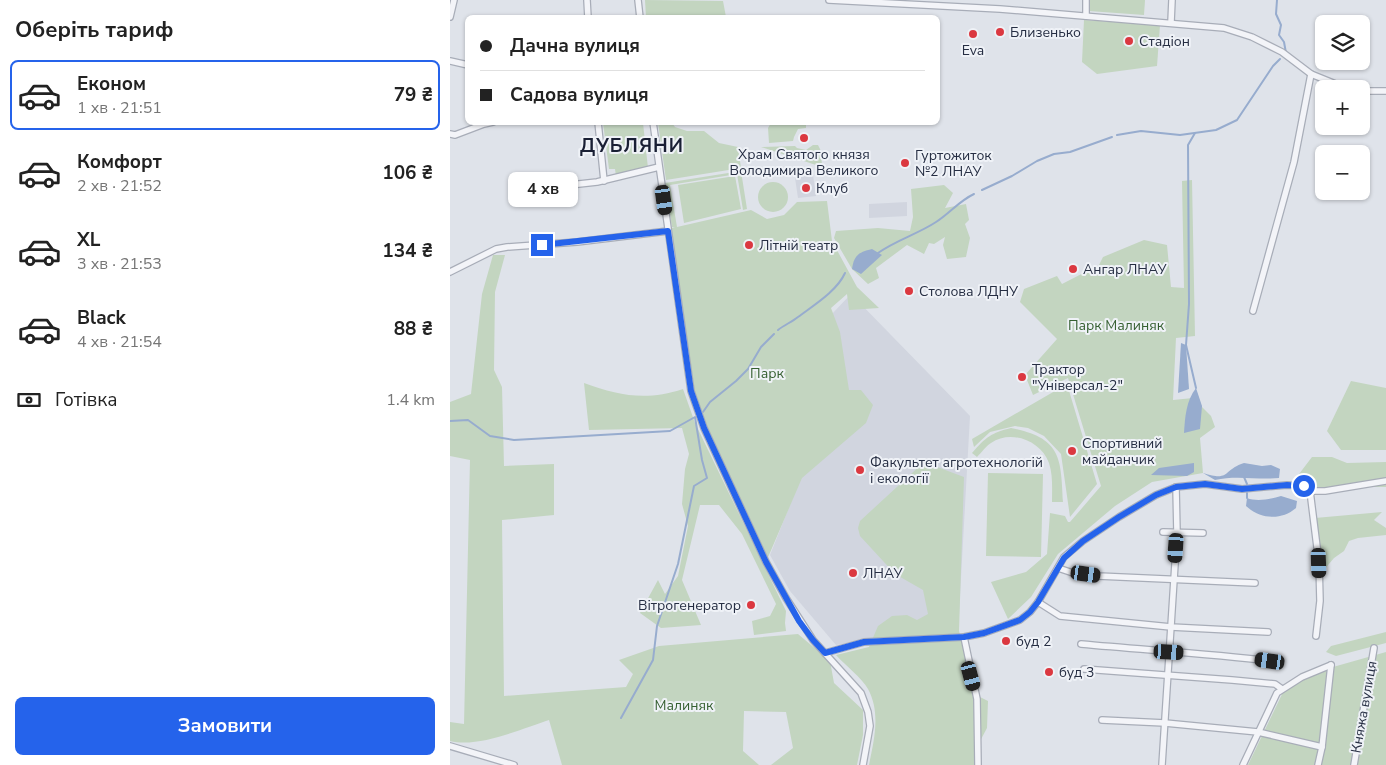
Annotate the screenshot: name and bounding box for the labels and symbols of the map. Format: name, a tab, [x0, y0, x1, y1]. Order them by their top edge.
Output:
place label: Близенько	[1010, 23, 1081, 42]
marker: Близенько	[994, 26, 1006, 38]
marker: Eva	[967, 28, 979, 40]
place label: Стадіон	[1139, 32, 1190, 51]
marker: Стадіон	[1123, 35, 1135, 47]
place label: Eva	[962, 41, 984, 60]
marker: Храм Святого князя Володимира Великого	[798, 132, 810, 144]
district label: ДУБЛЯНИ	[580, 133, 684, 159]
place label: Храм Святого князя Володимира Великого	[729, 145, 879, 180]
place label: Гуртожиток №2 ЛНАУ	[915, 146, 992, 181]
marker: Гуртожиток №2 ЛНАУ	[899, 157, 911, 169]
callout: 4 хв	[507, 172, 577, 208]
place label: Клуб	[816, 179, 848, 198]
marker: Клуб	[800, 182, 812, 194]
car	[654, 184, 673, 216]
route end	[531, 234, 553, 256]
place label: Літній театр	[759, 236, 838, 255]
marker: Літній театр	[743, 239, 755, 251]
place label: Ангар ЛНАУ	[1083, 260, 1167, 279]
marker: Ангар ЛНАУ	[1067, 263, 1079, 275]
place label: Столова ЛДНУ	[919, 282, 1019, 301]
marker: Столова ЛДНУ	[903, 285, 915, 297]
park label: Парк Малиняк	[1068, 316, 1165, 335]
place label: Трактор "Універсал-2"	[1032, 360, 1123, 395]
park label: Парк	[750, 364, 785, 383]
marker: Трактор "Універсал-2"	[1016, 371, 1028, 383]
place label: Спортивний майданчик	[1082, 434, 1162, 469]
marker: Спортивний майданчик	[1066, 445, 1078, 457]
place label: Факультет агротехнологій і екології	[870, 453, 1043, 488]
marker: Факультет агротехнологій і екології	[854, 464, 866, 476]
route start	[1293, 475, 1315, 497]
car	[1167, 533, 1184, 563]
car	[1310, 548, 1327, 578]
place label: ЛНАУ	[863, 564, 904, 583]
car	[1070, 564, 1101, 584]
marker: ЛНАУ	[847, 567, 859, 579]
place label: Вітрогенератор	[638, 596, 741, 615]
marker: Вітрогенератор	[745, 599, 757, 611]
place label: буд 2	[1016, 632, 1051, 651]
marker: буд 2	[1000, 635, 1012, 647]
car	[1153, 644, 1184, 660]
car	[1254, 651, 1285, 671]
street label: Княжа вулиця	[1347, 659, 1381, 755]
car	[959, 660, 982, 692]
place label: буд 3	[1059, 663, 1094, 682]
marker: буд 3	[1043, 666, 1055, 678]
park label: Малиняк	[655, 696, 714, 715]

